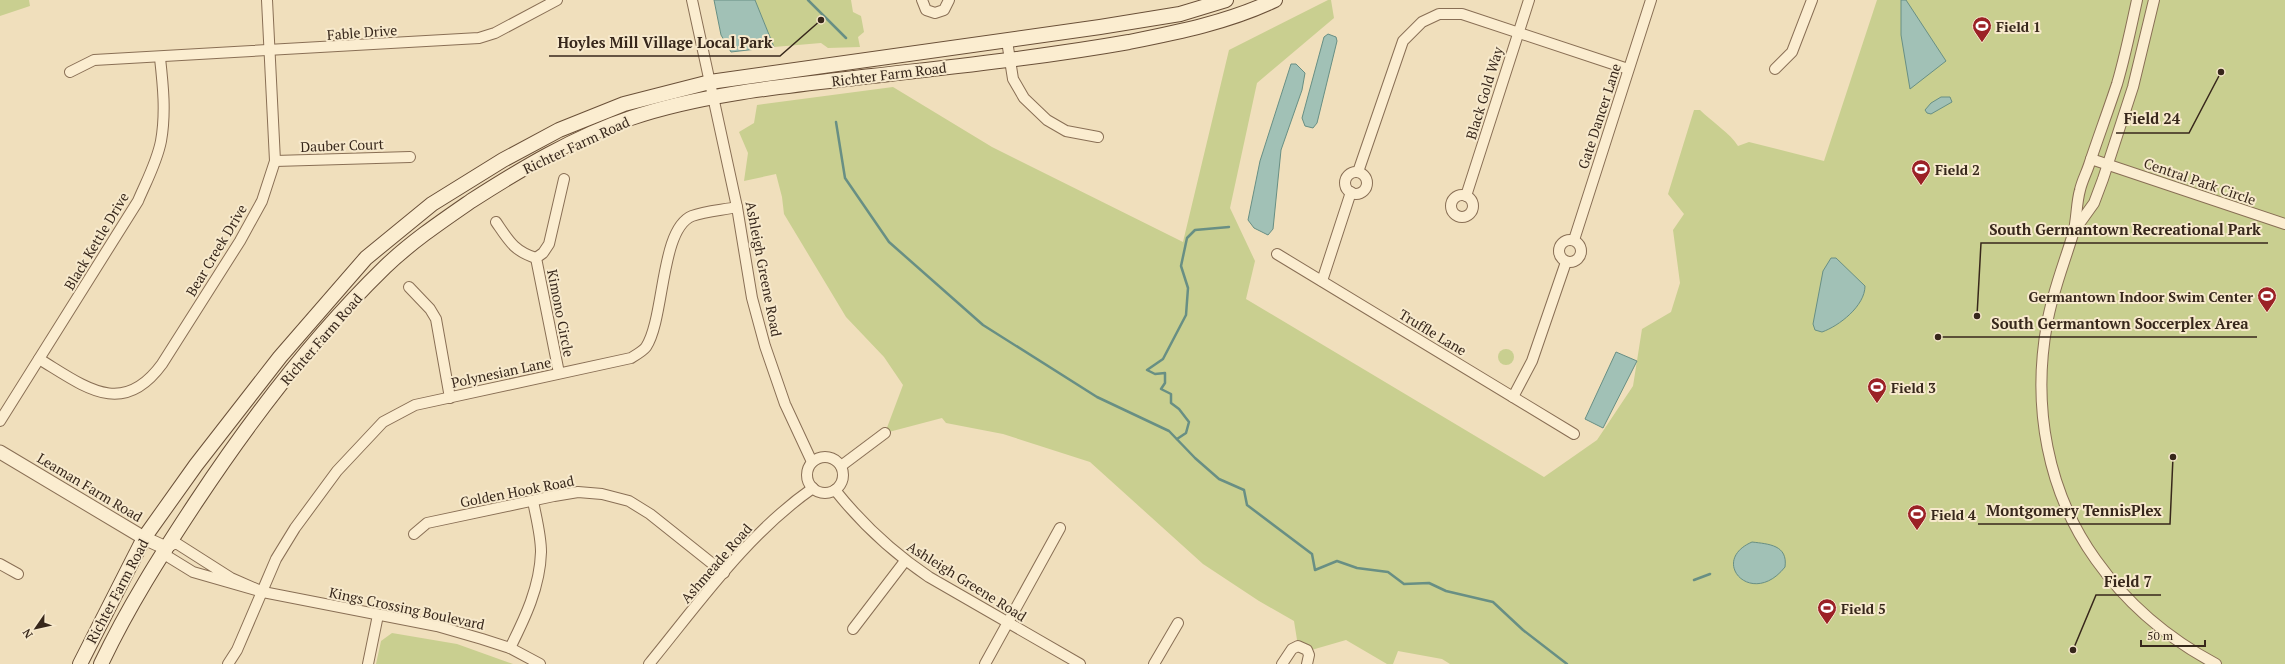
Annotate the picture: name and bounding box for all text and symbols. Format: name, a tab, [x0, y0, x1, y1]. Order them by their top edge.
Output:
sports icon: Field 1	[1971, 15, 1993, 43]
place label: Field 1	[1996, 17, 2041, 36]
street label: Fable Drive	[326, 20, 398, 44]
callout: Hoyles Mill Village Local Park	[549, 29, 780, 56]
text: Hoyles Mill Village Local Park	[558, 32, 773, 52]
street label: Black Gold Way	[1461, 43, 1507, 142]
street label: Richter Farm Road	[830, 57, 948, 90]
street label: Gate Dancer Lane	[1573, 61, 1625, 171]
callout: Field 24	[2116, 106, 2189, 133]
text: Field 24	[2124, 108, 2181, 128]
street label: Richter Farm Road	[520, 112, 633, 178]
street label: Dauber Court	[300, 134, 385, 156]
street label: Central Park Circle	[2142, 153, 2258, 209]
sports icon: Field 2	[1910, 158, 1932, 186]
place label: Field 2	[1935, 160, 1980, 179]
street label: Black Kettle Drive	[59, 189, 133, 293]
street label: Ashleigh Greene Road	[742, 200, 786, 338]
street label: Bear Creek Drive	[181, 201, 251, 299]
callout: South Germantown Recreational Park	[1981, 216, 2268, 243]
text: South Germantown Recreational Park	[1989, 219, 2261, 239]
street label: Kimono Circle	[543, 268, 579, 358]
sports icon: Germantown Indoor Swim Center	[2256, 285, 2278, 313]
place label: Germantown Indoor Swim Center	[2029, 287, 2253, 306]
street label: Richter Farm Road	[276, 289, 366, 389]
street label: Truffle Lane	[1396, 304, 1470, 360]
callout: South Germantown Soccerplex Area	[1983, 310, 2257, 337]
text: South Germantown Soccerplex Area	[1991, 313, 2249, 333]
street label: Polynesian Lane	[449, 352, 553, 392]
sports icon: Field 3	[1866, 376, 1888, 404]
place label: Field 3	[1891, 378, 1936, 397]
street label: Leaman Farm Road	[34, 448, 146, 526]
street label: Golden Hook Road	[458, 471, 576, 511]
callout: Montgomery TennisPlex	[1978, 497, 2170, 524]
text: Montgomery TennisPlex	[1986, 500, 2162, 520]
sports icon: Field 4	[1906, 503, 1928, 531]
place label: Field 4	[1931, 505, 1976, 524]
street label: Ashmeade Road	[676, 519, 756, 607]
street label: Richter Farm Road	[81, 535, 153, 647]
street label: Ashleigh Greene Road	[904, 537, 1030, 626]
callout: Field 7	[2096, 568, 2161, 595]
text: Field 7	[2104, 571, 2152, 591]
street label: Kings Crossing Boulevard	[327, 582, 487, 634]
sports icon: Field 5	[1816, 597, 1838, 625]
place label: Field 5	[1841, 599, 1886, 618]
north arrow	[16, 608, 56, 648]
scale bar	[2141, 622, 2205, 648]
text: N	[19, 626, 36, 641]
text: 50 m	[2147, 628, 2174, 643]

